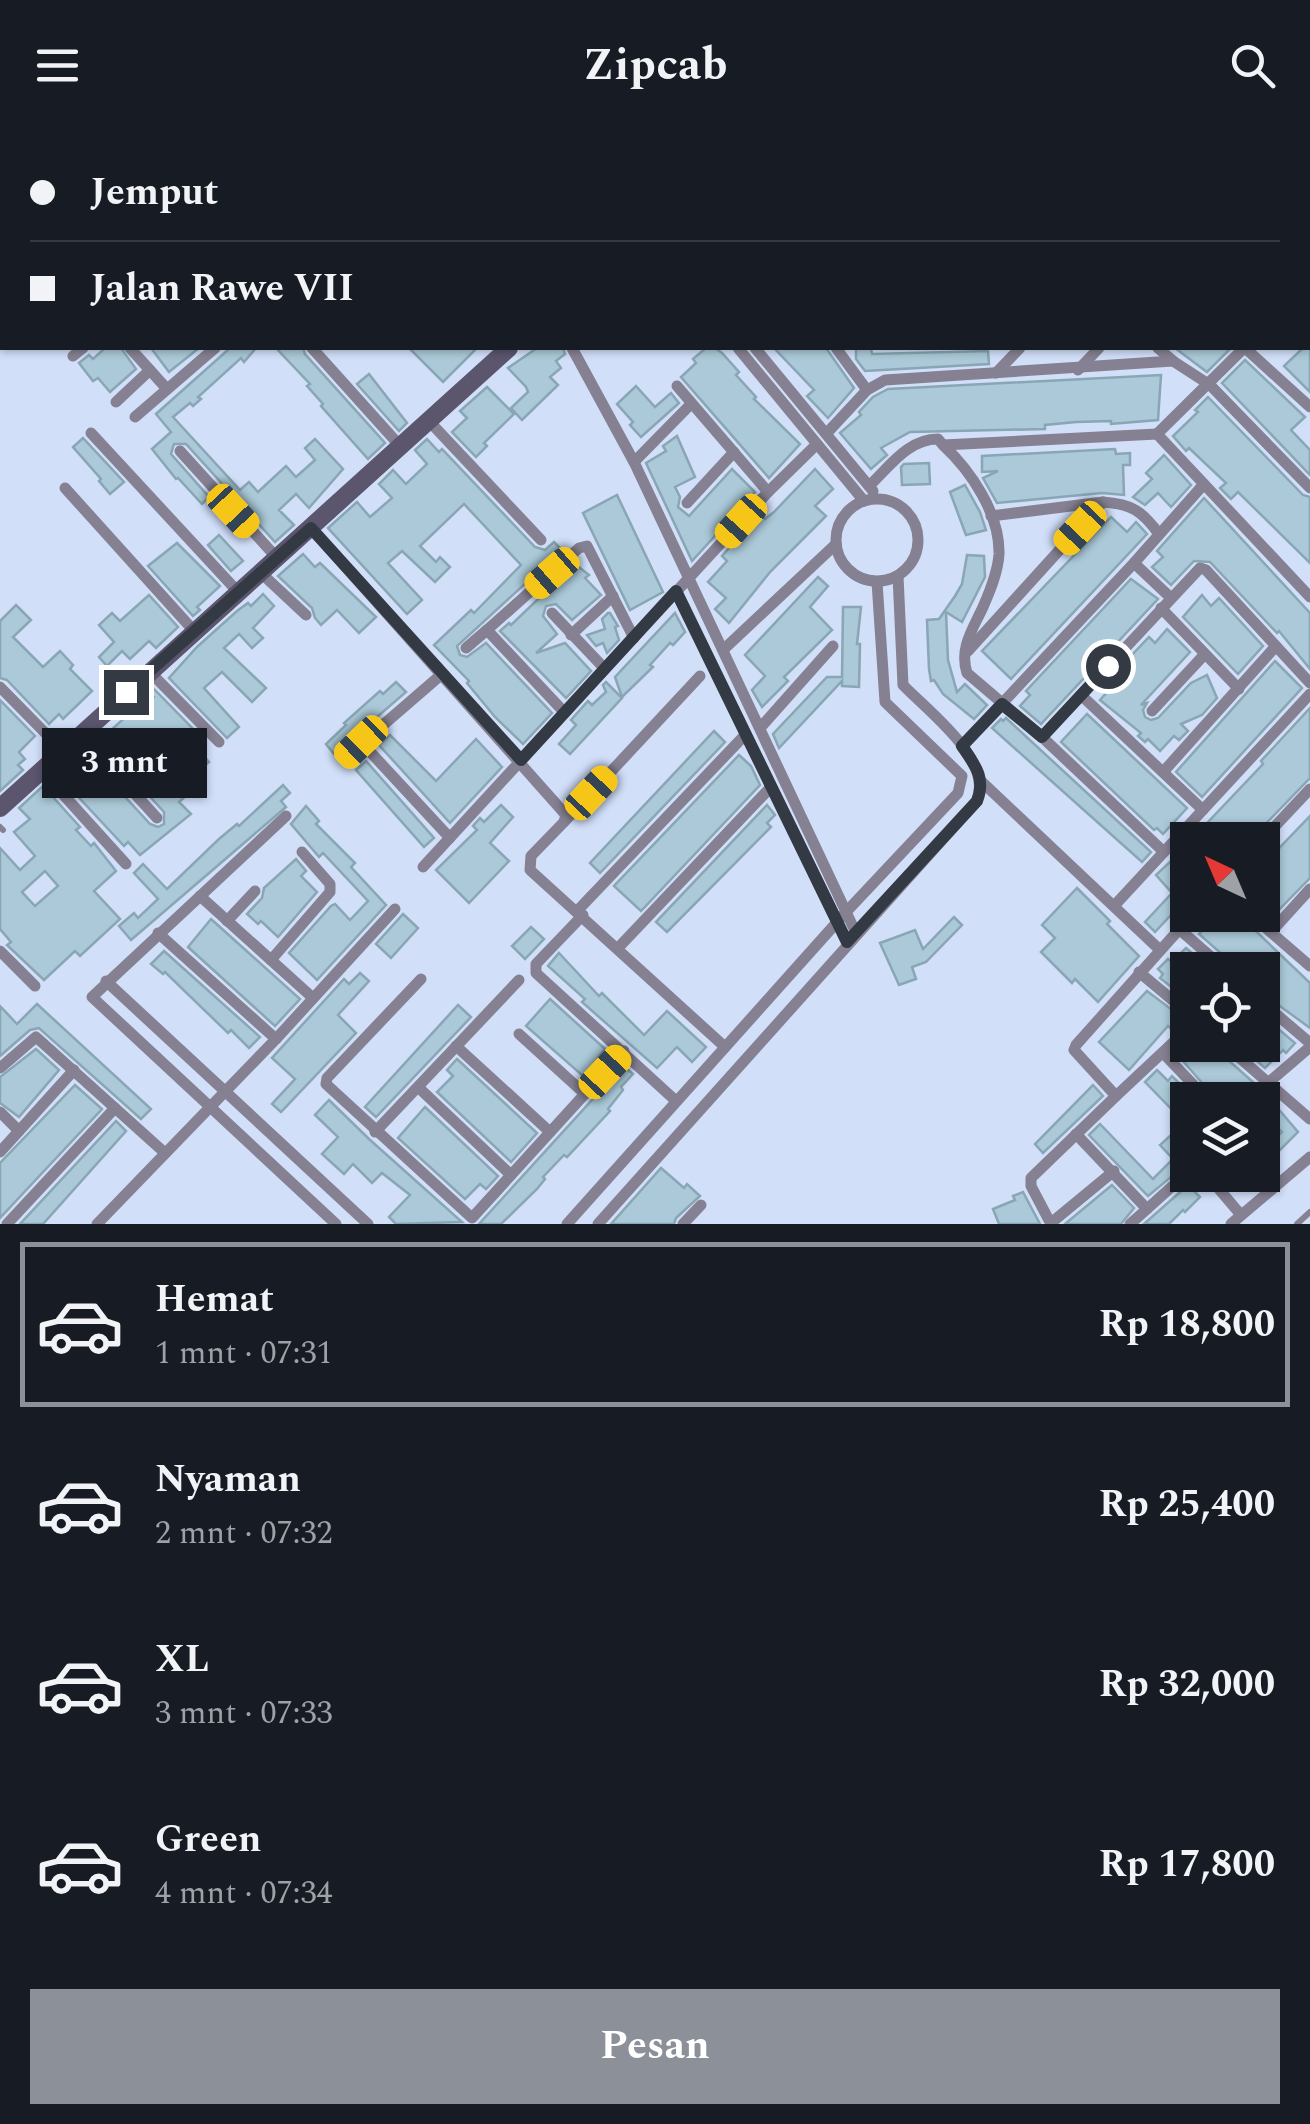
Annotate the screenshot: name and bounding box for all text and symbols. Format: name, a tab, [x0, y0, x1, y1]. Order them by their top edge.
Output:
text: Zipcab	[583, 31, 727, 100]
icon: menu	[30, 38, 85, 93]
icon: search	[1225, 38, 1280, 93]
text: Jemput	[90, 164, 218, 222]
text: Jalan Rawe VII	[90, 260, 354, 318]
car	[202, 479, 264, 543]
car	[710, 489, 772, 553]
car	[1049, 496, 1111, 560]
car	[520, 542, 584, 604]
route start	[1086, 644, 1131, 689]
route end	[104, 670, 149, 715]
car	[329, 710, 393, 774]
callout: 3 mnt	[44, 727, 208, 797]
text: 3 mnt	[81, 738, 168, 787]
car	[560, 761, 622, 825]
north arrow	[1170, 822, 1280, 932]
map controls	[1170, 822, 1280, 1192]
button: locate	[1170, 952, 1280, 1062]
car	[574, 1040, 636, 1104]
button: layers	[1170, 1082, 1280, 1192]
text: Hemat	[155, 1271, 274, 1329]
icon: car	[35, 1280, 125, 1370]
text: Rp 18,800	[1099, 1296, 1275, 1354]
text: 1 mnt · 07:31	[155, 1329, 332, 1378]
text: Nyaman	[155, 1451, 301, 1509]
icon: car	[35, 1460, 125, 1550]
text: Rp 25,400	[1099, 1476, 1275, 1534]
text: 2 mnt · 07:32	[155, 1509, 332, 1558]
text: XL	[155, 1631, 209, 1689]
icon: car	[35, 1640, 125, 1730]
text: Rp 32,000	[1099, 1656, 1275, 1714]
text: 3 mnt · 07:33	[155, 1689, 332, 1738]
text: Green	[155, 1811, 262, 1869]
icon: car	[35, 1820, 125, 1910]
text: Rp 17,800	[1099, 1836, 1275, 1894]
text: 4 mnt · 07:34	[155, 1869, 332, 1918]
button: Pesan	[30, 1989, 1280, 2104]

